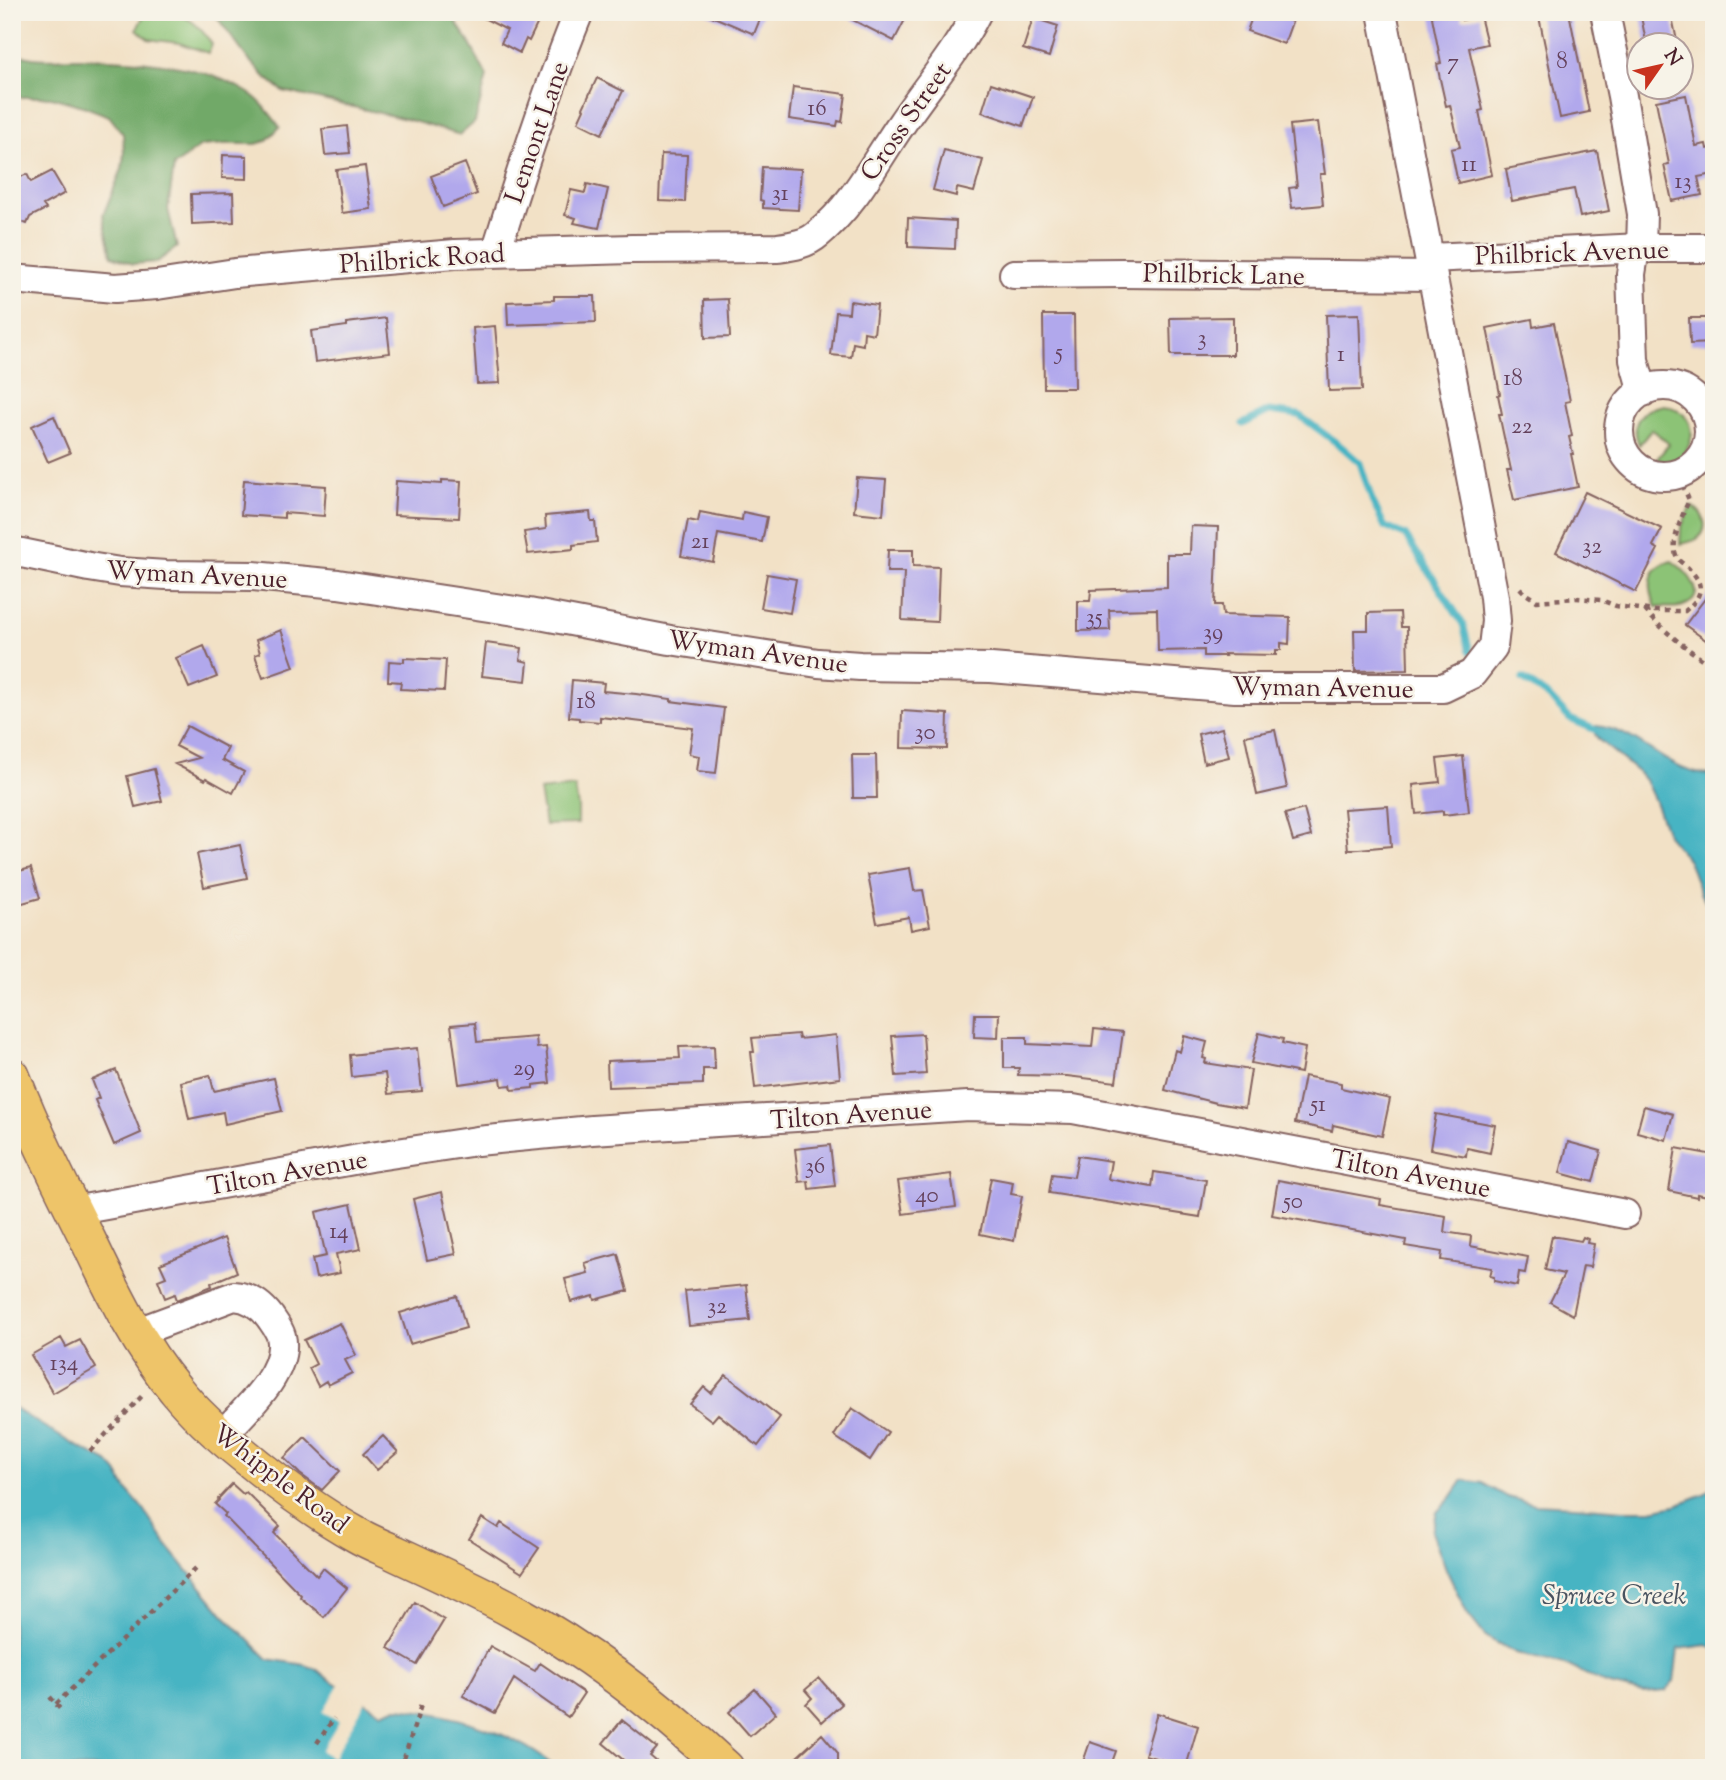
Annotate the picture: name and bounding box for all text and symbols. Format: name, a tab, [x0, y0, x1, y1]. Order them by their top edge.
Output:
north arrow	[1624, 32, 1694, 102]
text: N	[1657, 44, 1687, 72]
house number: 8	[1556, 46, 1568, 79]
house number: 7	[1447, 47, 1459, 80]
street label: Cross Street	[852, 55, 962, 189]
street label: Lemont Lane	[497, 57, 580, 209]
house number: 16	[807, 93, 827, 126]
house number: 11	[1461, 149, 1477, 182]
house number: 13	[1674, 166, 1692, 199]
house number: 31	[771, 178, 789, 211]
street label: Philbrick Avenue	[1474, 233, 1670, 276]
street label: Philbrick Road	[338, 236, 506, 285]
street label: Philbrick Lane	[1143, 257, 1305, 296]
house number: 3	[1197, 323, 1207, 356]
house number: 5	[1053, 337, 1063, 370]
house number: 1	[1337, 339, 1345, 372]
house number: 18	[1503, 363, 1523, 396]
house number: 22	[1511, 411, 1533, 444]
house number: 21	[691, 526, 709, 559]
house number: 32	[1582, 531, 1602, 564]
street label: Wyman Avenue	[105, 553, 288, 600]
house number: 35	[1085, 602, 1103, 635]
house number: 39	[1203, 617, 1223, 650]
street label: Wyman Avenue	[665, 623, 850, 684]
street label: Wyman Avenue	[1232, 669, 1414, 710]
house number: 18	[576, 686, 596, 719]
house number: 30	[914, 717, 936, 750]
house number: 29	[513, 1053, 535, 1086]
house number: 51	[1308, 1089, 1326, 1122]
street label: Tilton Avenue	[769, 1092, 933, 1141]
street label: Tilton Avenue	[204, 1142, 371, 1207]
street label: Tilton Avenue	[1327, 1142, 1494, 1209]
house number: 36	[805, 1151, 825, 1184]
house number: 40	[915, 1180, 939, 1213]
house number: 50	[1281, 1186, 1303, 1219]
house number: 14	[329, 1216, 349, 1249]
house number: 32	[707, 1291, 727, 1324]
house number: 134	[50, 1348, 78, 1381]
street label: Whipple Road	[203, 1416, 356, 1544]
water label: Spruce Creek	[1542, 1577, 1686, 1617]

